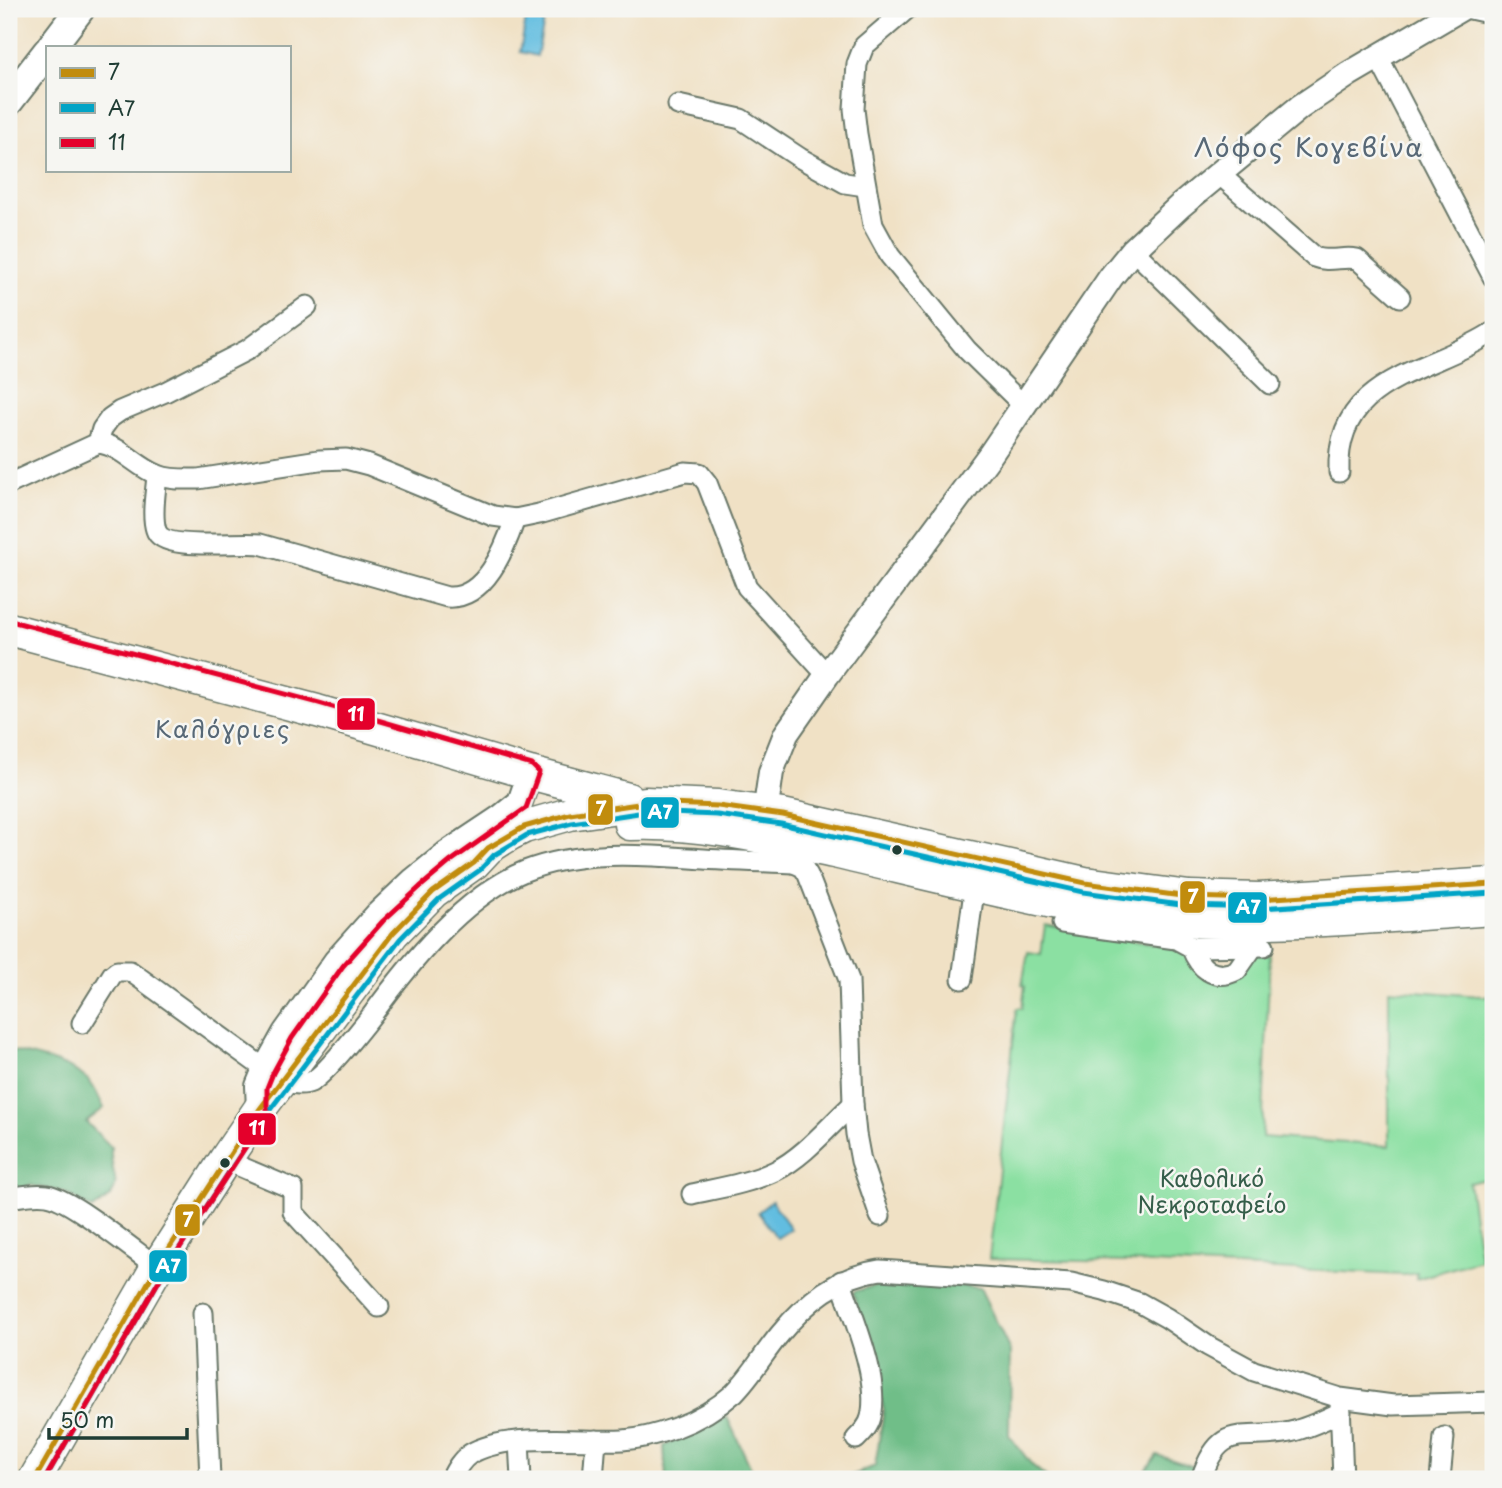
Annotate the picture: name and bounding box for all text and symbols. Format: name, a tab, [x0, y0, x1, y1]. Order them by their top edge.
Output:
legend	[46, 46, 290, 172]
text: 7	[108, 55, 120, 87]
text: A7	[108, 91, 135, 123]
text: 11	[108, 125, 126, 157]
district label: Λόφος Κογεβίνα	[1194, 127, 1424, 166]
line badge: 11	[336, 697, 376, 731]
text: 11	[347, 699, 365, 727]
district label: Καλόγριες	[155, 710, 291, 746]
line badge: 7	[587, 793, 614, 826]
text: 7	[596, 794, 607, 822]
line badge: A7	[640, 796, 680, 829]
text: A7	[648, 797, 672, 825]
unlabelled marker	[890, 843, 904, 857]
line badge: 7	[1179, 880, 1206, 914]
text: 7	[1188, 882, 1199, 910]
line badge: A7	[1227, 891, 1268, 924]
text: A7	[1236, 892, 1260, 920]
line badge: 11	[237, 1112, 277, 1146]
text: 11	[248, 1113, 266, 1141]
unlabelled marker	[218, 1156, 232, 1170]
park label: Καθολικό Νεκροταφείο	[1138, 1160, 1286, 1221]
line badge: 7	[174, 1203, 201, 1237]
text: 7	[183, 1205, 194, 1233]
line badge: A7	[148, 1249, 188, 1283]
text: A7	[156, 1251, 180, 1279]
scale bar	[49, 1397, 187, 1441]
text: 50 m	[60, 1403, 114, 1435]

